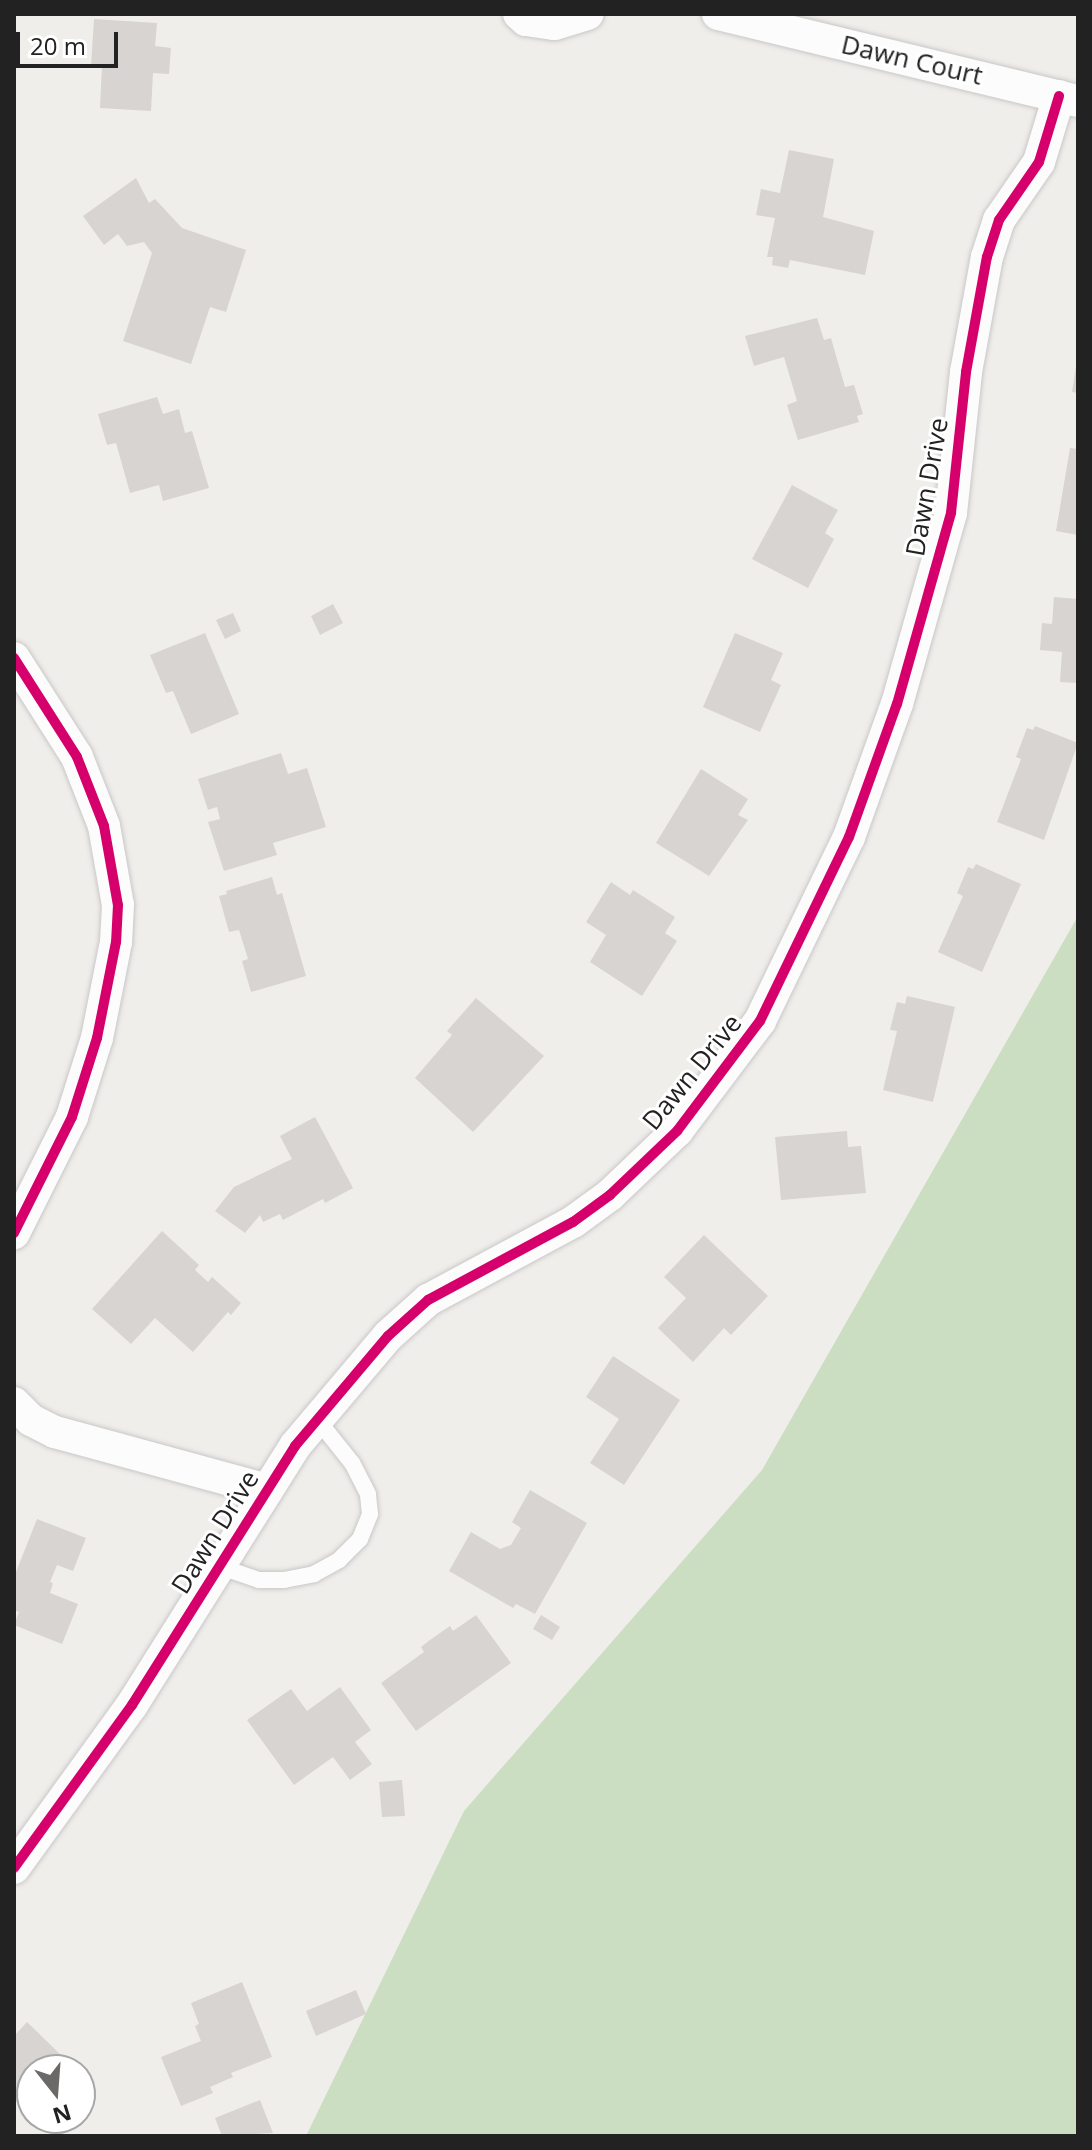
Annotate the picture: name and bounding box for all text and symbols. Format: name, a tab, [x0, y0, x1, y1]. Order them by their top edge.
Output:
scale bar	[20, 16, 122, 66]
text: 20 m	[30, 29, 86, 62]
street label: Dawn Court	[838, 29, 986, 91]
street label: Dawn Drive	[899, 415, 955, 559]
street label: Dawn Drive	[636, 1008, 748, 1136]
street label: Dawn Drive	[165, 1464, 265, 1600]
north arrow	[16, 2054, 96, 2134]
text: N	[49, 2098, 75, 2132]

